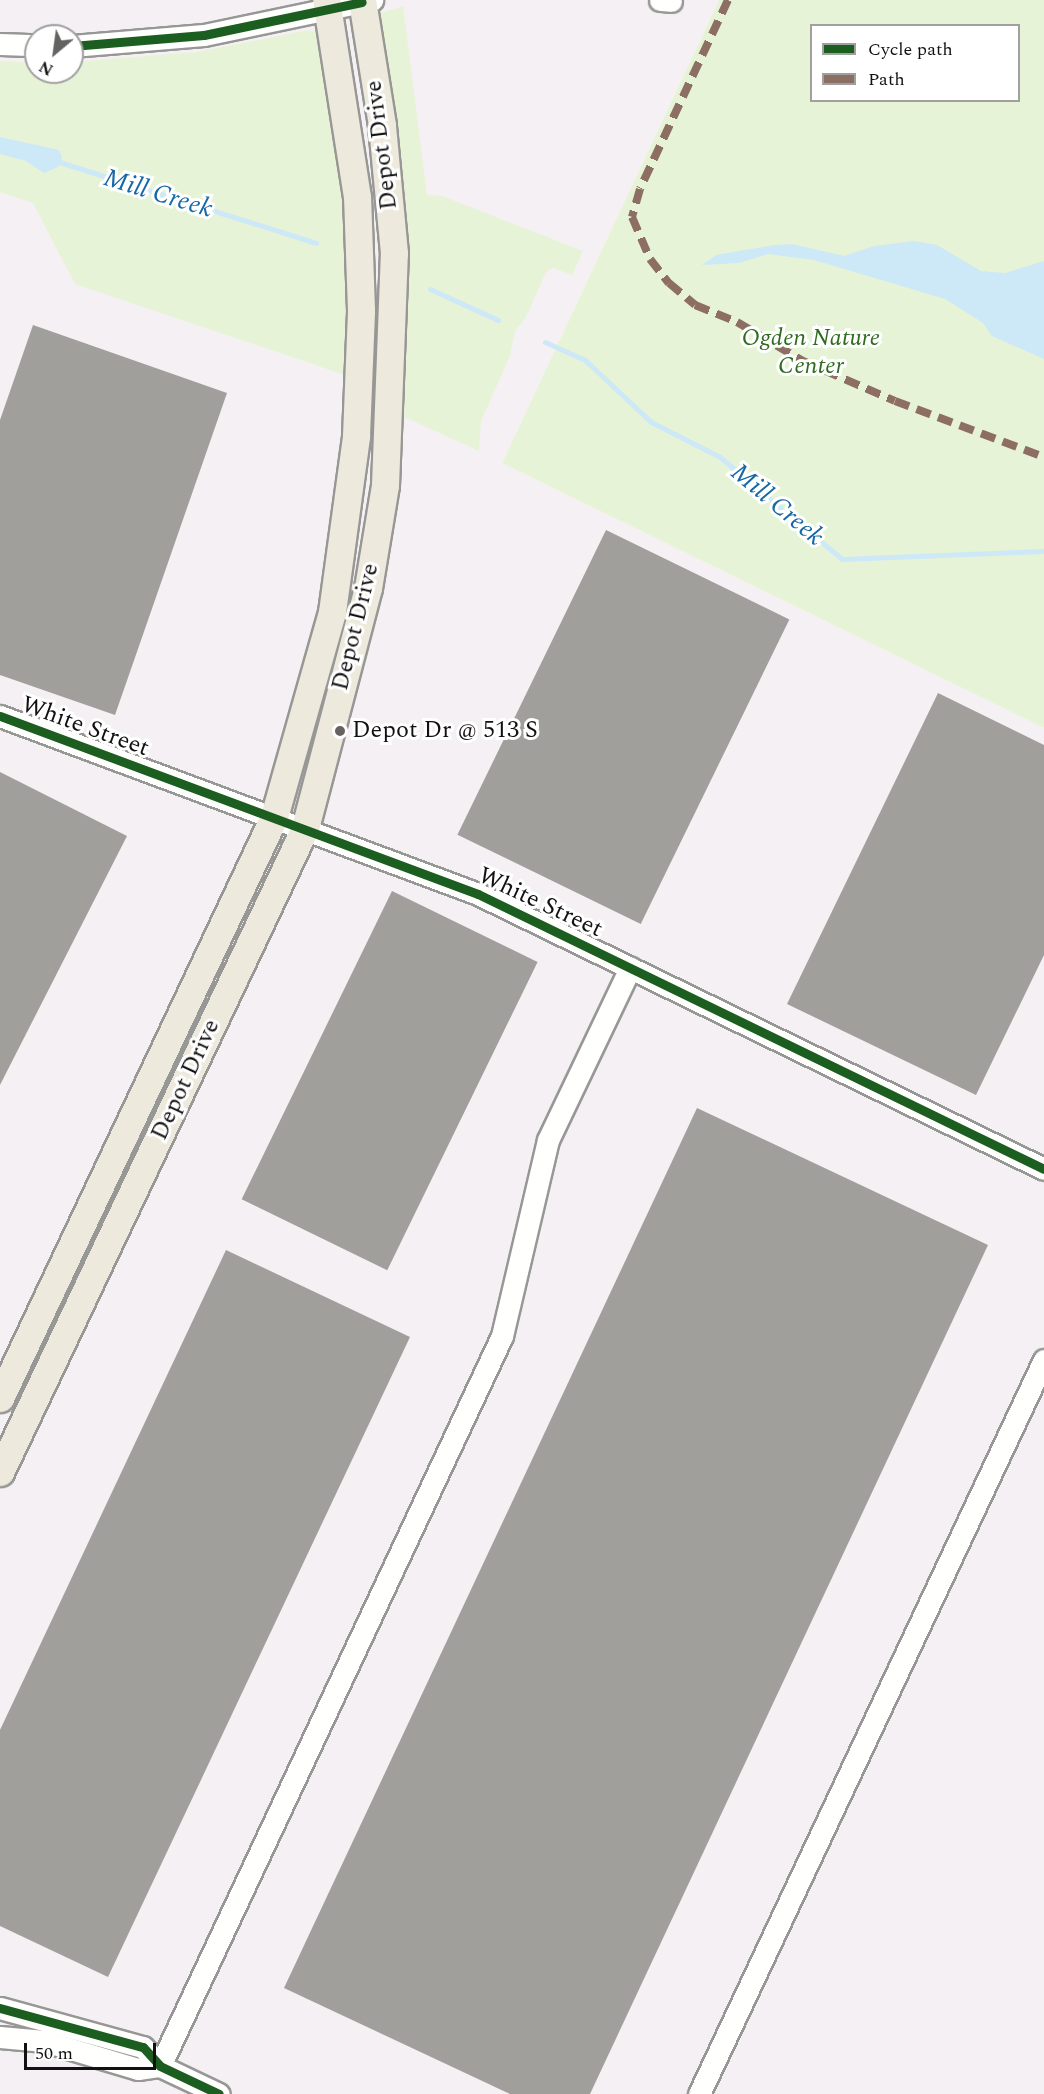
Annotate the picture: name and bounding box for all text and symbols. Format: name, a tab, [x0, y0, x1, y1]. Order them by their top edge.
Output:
north arrow	[24, 24, 84, 84]
legend	[810, 24, 1020, 102]
text: Cycle path	[868, 36, 953, 63]
text: N	[35, 54, 58, 82]
text: Path	[868, 66, 905, 93]
street label: Depot Drive	[360, 79, 404, 211]
water label: Mill Creek	[100, 163, 216, 225]
park label: Ogden Nature Center	[742, 325, 880, 381]
water label: Mill Creek	[724, 457, 830, 553]
street label: Depot Drive	[326, 560, 386, 694]
street label: White Street	[17, 691, 153, 763]
place label: Depot Dr @ 513 S	[352, 717, 538, 745]
marker: Depot Dr @ 513 S	[333, 724, 347, 738]
street label: White Street	[473, 862, 607, 944]
street label: Depot Drive	[145, 1015, 227, 1145]
scale bar	[27, 2031, 159, 2069]
text: 50 m	[35, 2040, 73, 2067]

